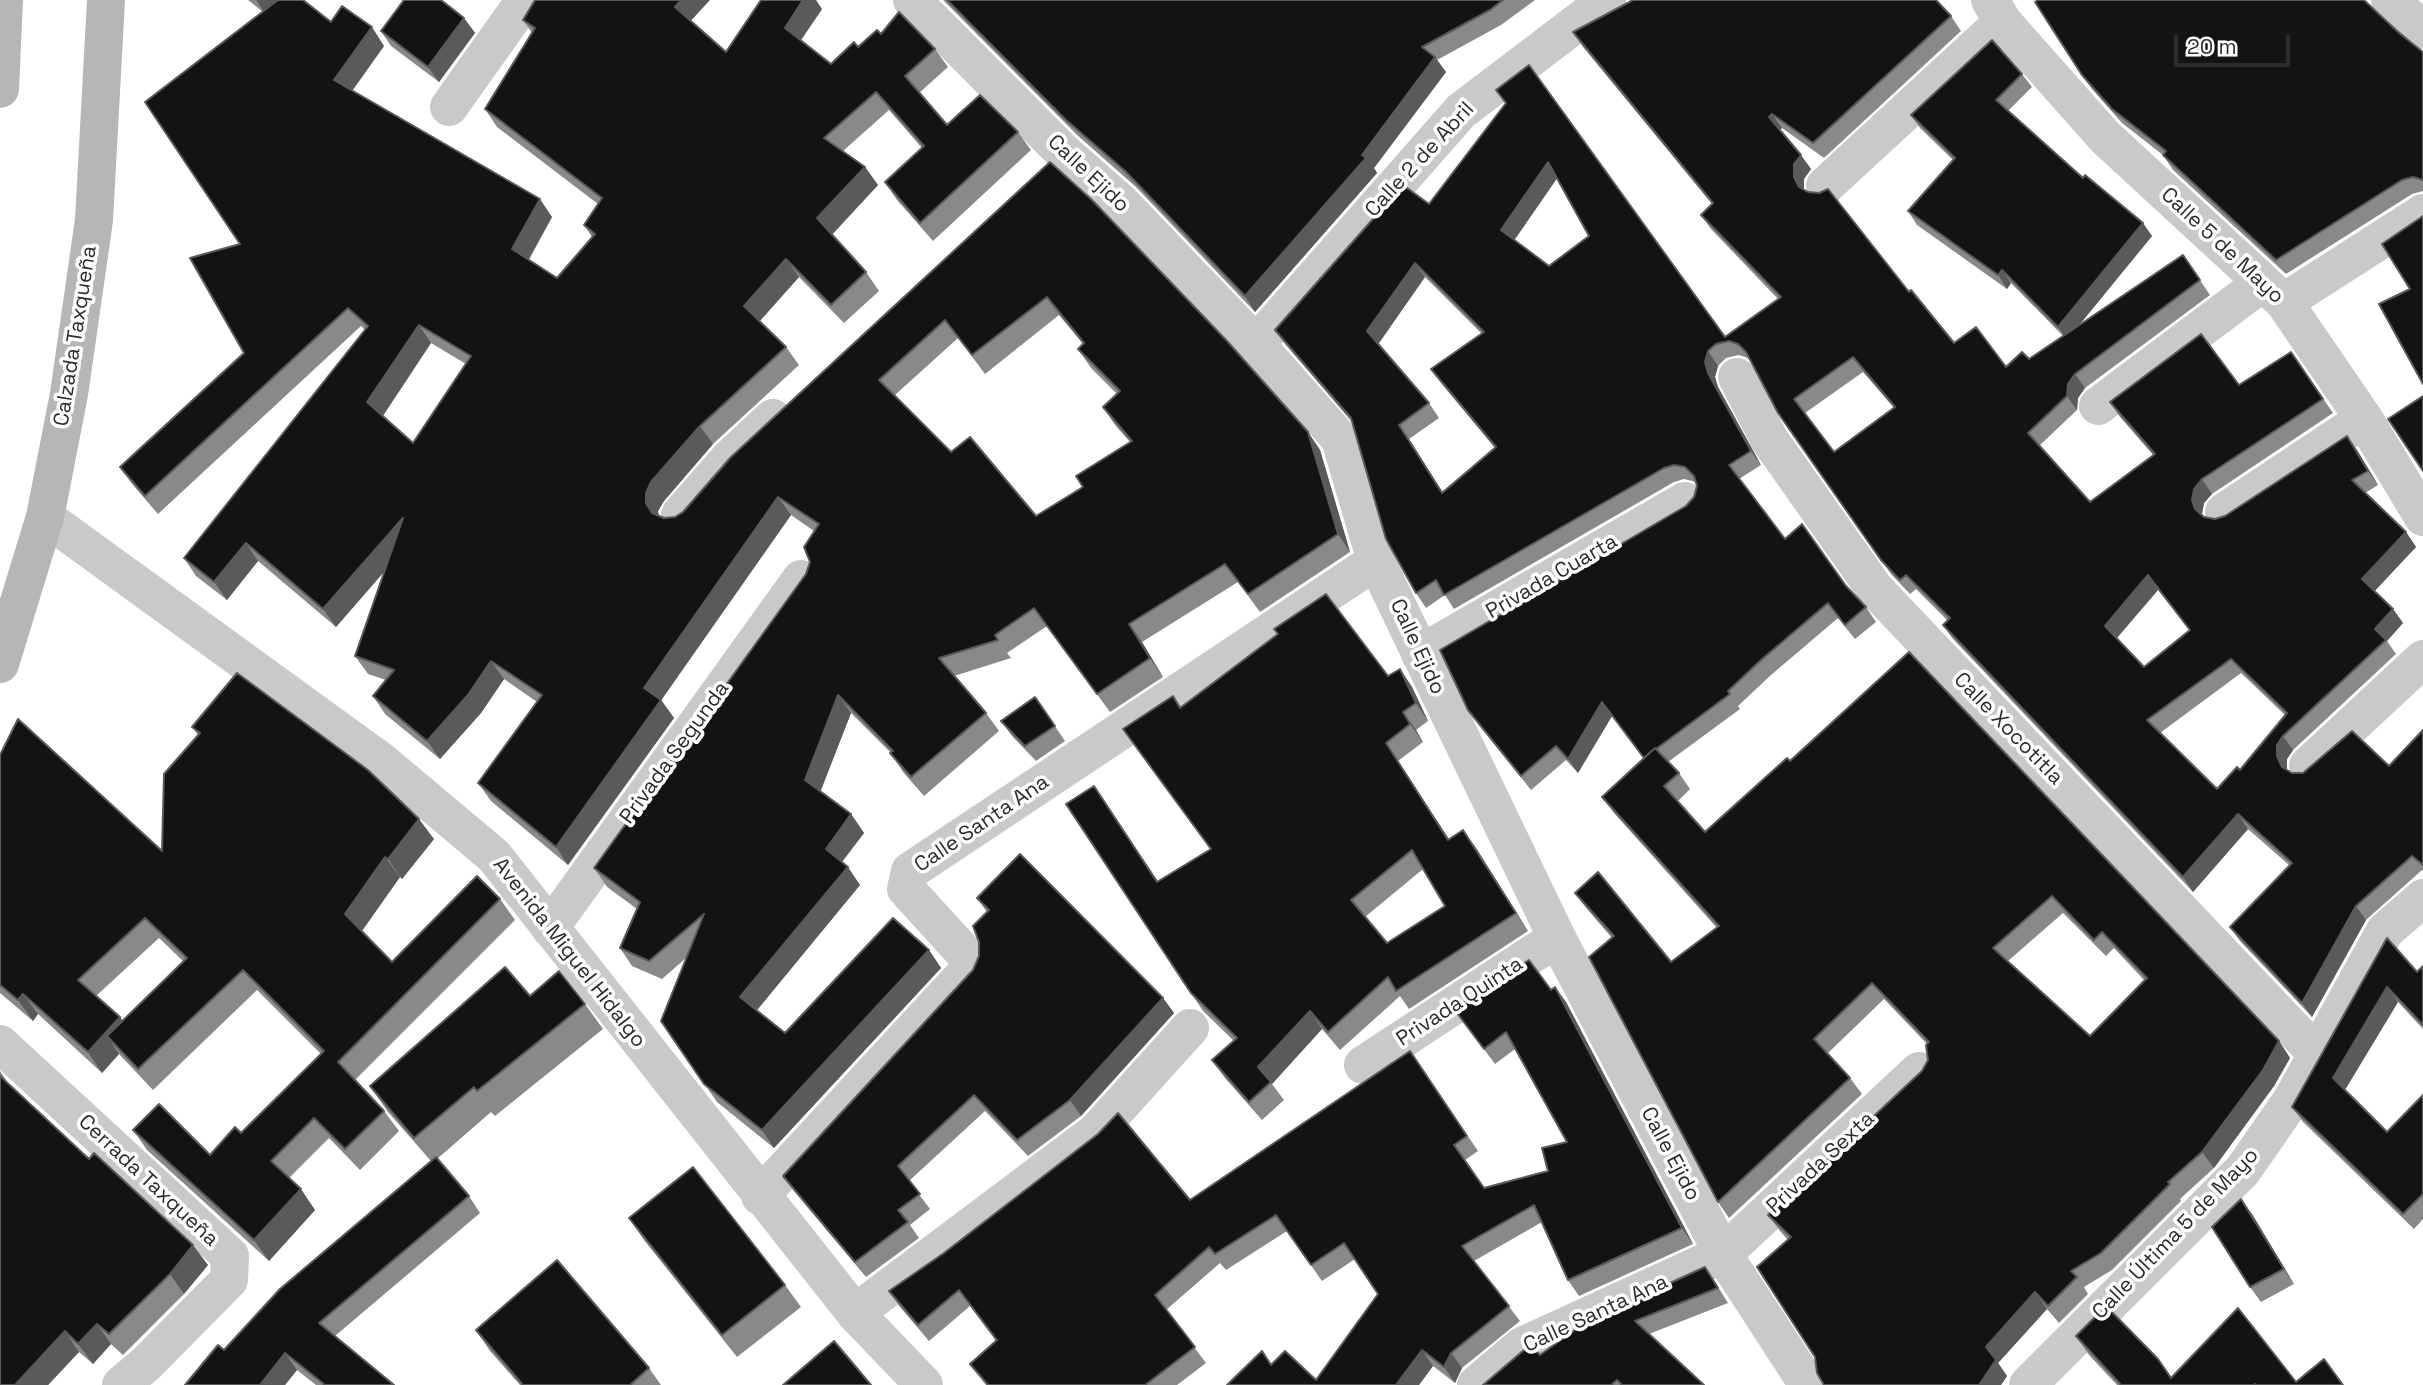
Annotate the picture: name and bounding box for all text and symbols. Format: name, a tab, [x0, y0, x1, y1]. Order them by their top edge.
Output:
scale bar	[2178, 21, 2294, 65]
text: 20 m	[2187, 33, 2237, 60]
street label: Calle 2 de Abril	[1360, 97, 1480, 223]
street label: Calle Ejido	[1042, 130, 1134, 218]
street label: Calle 5 de Mayo	[2155, 183, 2289, 309]
street label: Calzada Taxqueña	[49, 244, 103, 428]
street label: Privada Cuarta	[1482, 529, 1622, 625]
street label: Calle Ejido	[1384, 595, 1450, 699]
street label: Calle Xocotitla	[1948, 668, 2068, 790]
street label: Privada Segunda	[615, 677, 735, 829]
street label: Calle Santa Ana	[910, 770, 1054, 878]
street label: Avenida Miguel Hidalgo	[487, 853, 651, 1053]
street label: Privada Quinta	[1392, 952, 1528, 1052]
street label: Calle Ejido	[1635, 1103, 1705, 1205]
street label: Privada Sexta	[1762, 1107, 1880, 1219]
street label: Cerrada Taxqueña	[73, 1110, 223, 1252]
street label: Calle Última 5 de Mayo	[2088, 1143, 2264, 1325]
street label: Calle Santa Ana	[1520, 1270, 1672, 1358]

